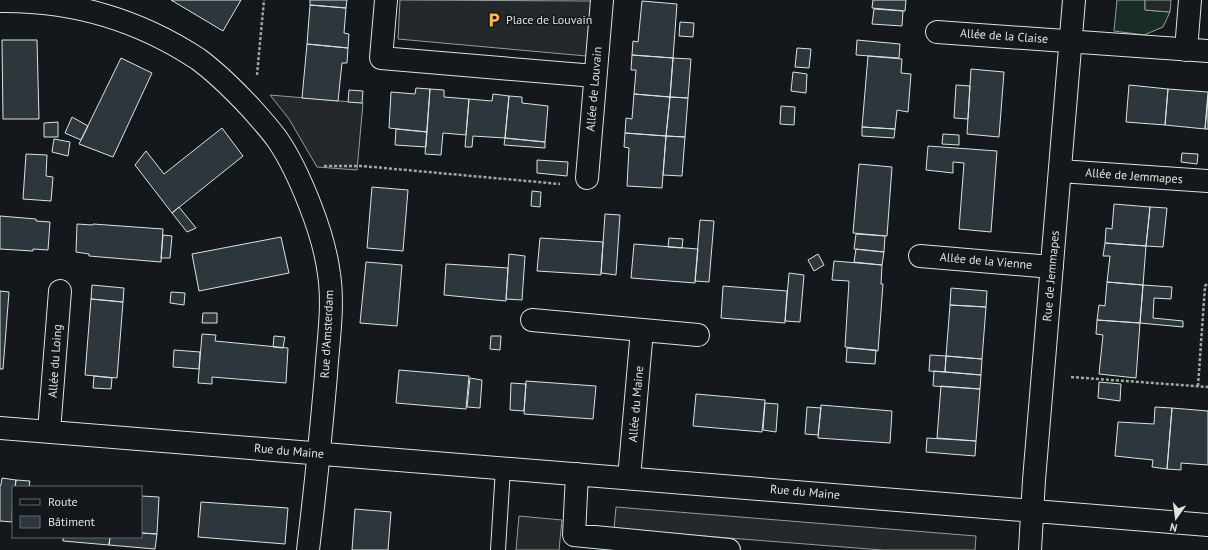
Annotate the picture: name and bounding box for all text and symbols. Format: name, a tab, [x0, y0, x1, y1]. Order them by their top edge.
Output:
parking icon: Place de Louvain	[485, 11, 503, 29]
place label: Place de Louvain	[506, 12, 592, 27]
street label: Allée de la Claise	[959, 25, 1049, 46]
street label: Allée de Louvain	[582, 46, 605, 132]
street label: Allée de Jemmapes	[1085, 165, 1183, 186]
street label: Rue de Jemmapes	[1039, 230, 1062, 322]
street label: Allée de la Vienne	[939, 249, 1033, 272]
street label: Rue d'Amsterdam	[317, 289, 336, 379]
street label: Allée du Loing	[44, 324, 65, 398]
street label: Allée du Maine	[625, 365, 646, 443]
street label: Rue du Maine	[253, 440, 325, 461]
street label: Rue du Maine	[769, 481, 841, 502]
legend	[12, 486, 142, 538]
text: Route	[48, 494, 78, 509]
north arrow	[1156, 498, 1196, 538]
text: Bâtiment	[48, 514, 95, 529]
text: N	[1168, 520, 1179, 535]

